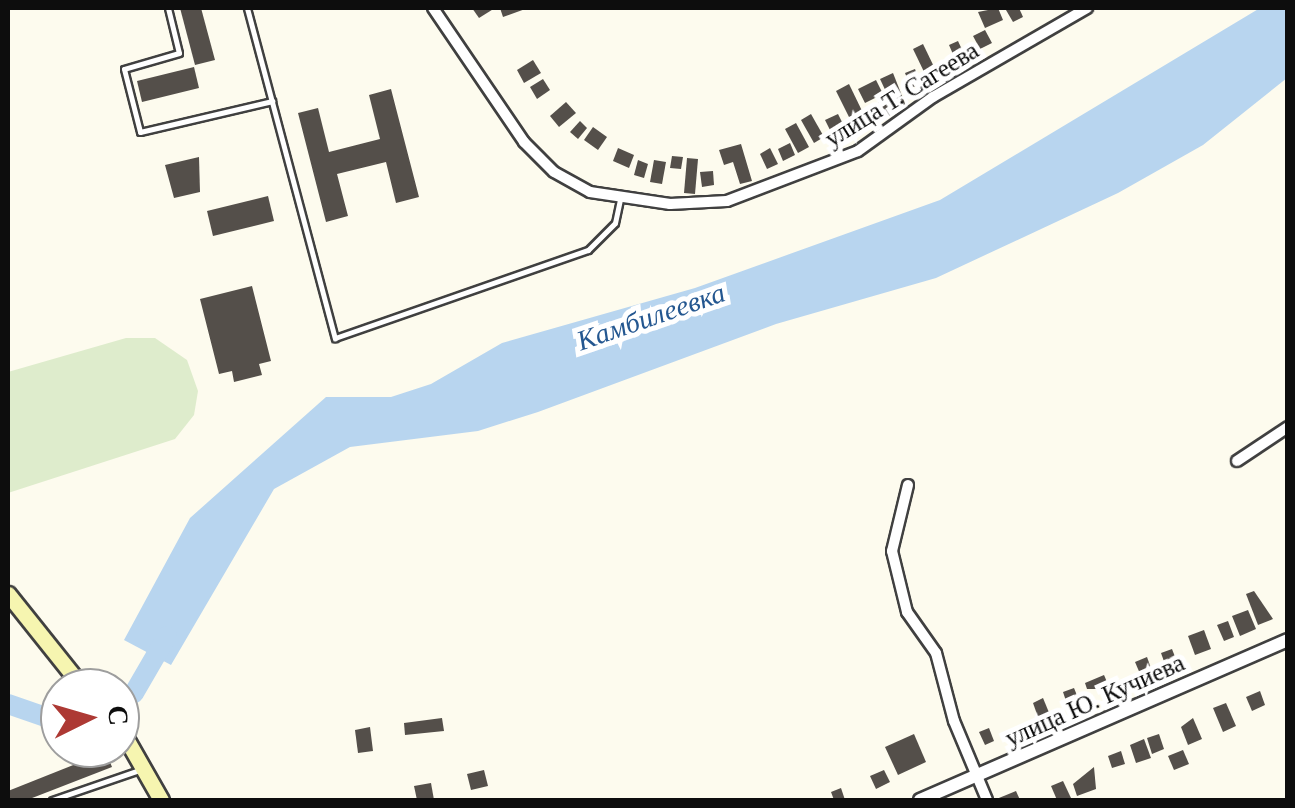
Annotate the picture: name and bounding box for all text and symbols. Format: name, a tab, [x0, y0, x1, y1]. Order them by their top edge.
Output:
street label: улица Т. Сагеева	[820, 36, 984, 154]
water label: Камбилеевка	[572, 276, 730, 358]
street label: улица Ю. Кучиева	[1001, 648, 1189, 754]
north arrow	[40, 668, 140, 768]
text: С	[102, 704, 135, 727]

